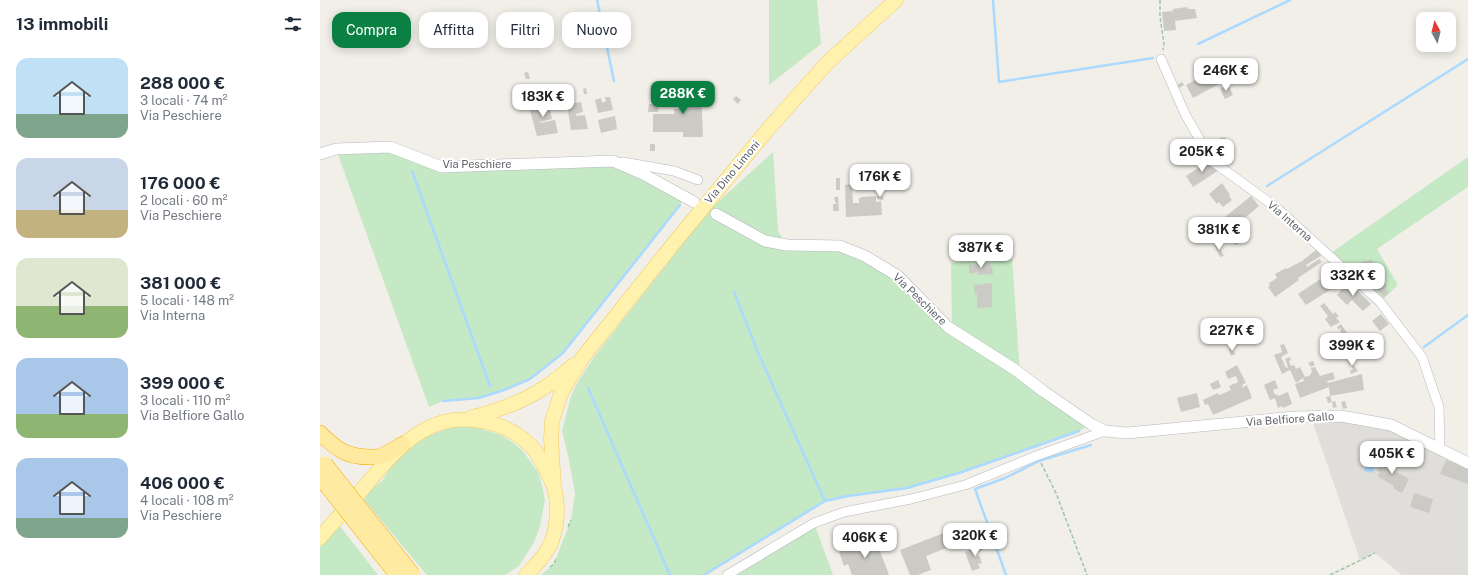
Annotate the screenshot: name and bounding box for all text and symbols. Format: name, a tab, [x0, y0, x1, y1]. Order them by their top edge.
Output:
chip: Compra	[332, 12, 411, 48]
chip: Affitta	[419, 12, 488, 48]
chip: Filtri	[496, 12, 554, 48]
chip: Nuovo	[562, 12, 631, 48]
north arrow	[1416, 12, 1456, 52]
map controls	[1416, 12, 1456, 52]
icon: filters	[282, 13, 304, 35]
text: 13 immobili	[16, 14, 108, 34]
pin: 246K €	[1193, 58, 1259, 92]
text: 246K €	[1203, 63, 1249, 78]
text: 288 000 €	[140, 73, 225, 93]
icon: home	[48, 74, 96, 122]
pin: 288K €	[650, 81, 716, 115]
pin: 183K €	[510, 84, 576, 118]
text: 288K €	[660, 86, 706, 101]
text: 183K €	[521, 89, 565, 104]
text: 3 locali · 74 m²	[140, 93, 228, 108]
text: Via Peschiere	[140, 108, 222, 123]
street label: Via Dino Limoni	[702, 138, 762, 206]
pin: 205K €	[1169, 139, 1235, 173]
text: 205K €	[1179, 144, 1225, 159]
street label: Via Peschiere	[442, 158, 512, 170]
pin: 176K €	[847, 164, 913, 198]
text: 176K €	[859, 169, 901, 184]
text: 176 000 €	[140, 173, 221, 193]
icon: home	[48, 174, 96, 222]
text: 2 locali · 60 m²	[140, 193, 228, 208]
street label: Via Interna	[1265, 198, 1315, 244]
text: Via Peschiere	[140, 208, 222, 223]
pin: 381K €	[1186, 217, 1252, 251]
text: 381K €	[1197, 222, 1241, 237]
pin: 387K €	[948, 235, 1014, 269]
text: 387K €	[958, 240, 1004, 255]
pin: 332K €	[1320, 263, 1386, 297]
text: 332K €	[1330, 268, 1376, 283]
street label: Via Peschiere	[891, 271, 949, 327]
text: 381 000 €	[140, 273, 221, 293]
icon: home	[48, 274, 96, 322]
text: 5 locali · 148 m²	[140, 293, 234, 308]
text: Via Interna	[140, 308, 205, 323]
pin: 227K €	[1199, 318, 1265, 352]
text: 227K €	[1209, 323, 1255, 338]
pin: 399K €	[1319, 333, 1385, 367]
text: 399K €	[1329, 338, 1375, 353]
text: 399 000 €	[140, 373, 225, 393]
icon: home	[48, 374, 96, 422]
text: 3 locali · 110 m²	[140, 393, 231, 408]
text: Via Belfiore Gallo	[140, 408, 244, 423]
street label: Via Belfiore Gallo	[1246, 410, 1334, 428]
pin: 405K €	[1359, 441, 1425, 475]
text: 405K €	[1369, 446, 1415, 461]
text: 406 000 €	[140, 473, 225, 493]
icon: home	[48, 474, 96, 522]
text: 4 locali · 108 m²	[140, 493, 234, 508]
text: Via Peschiere	[140, 508, 222, 523]
pin: 320K €	[942, 523, 1008, 557]
pin: 406K €	[832, 525, 898, 559]
text: 320K €	[952, 528, 998, 543]
text: 406K €	[842, 530, 888, 545]

